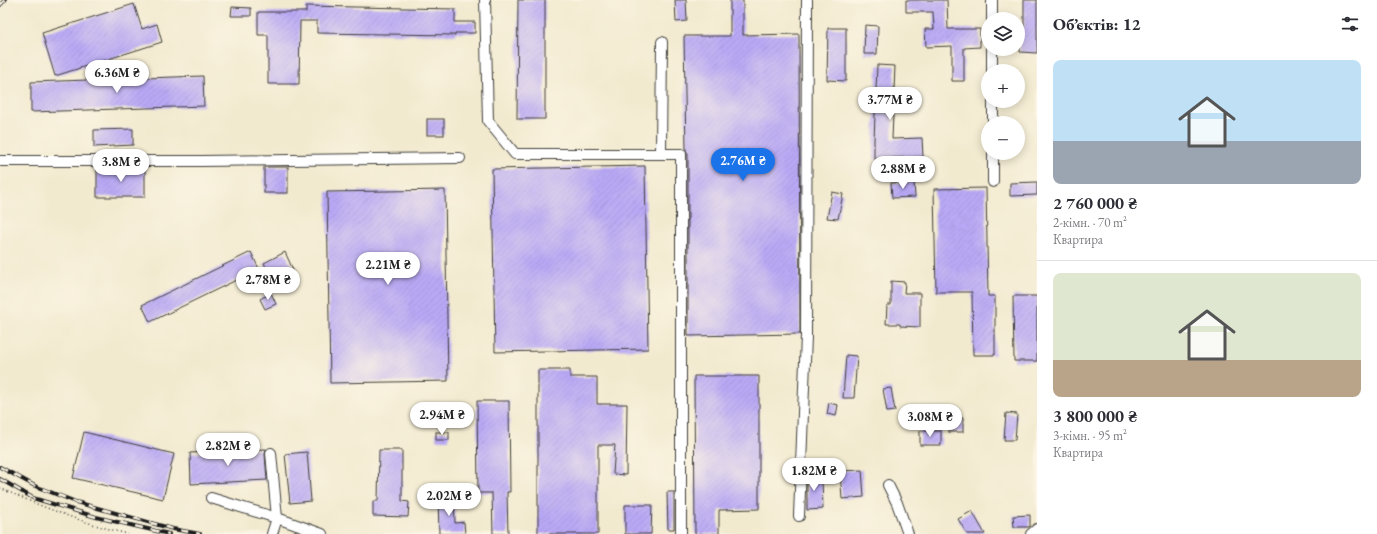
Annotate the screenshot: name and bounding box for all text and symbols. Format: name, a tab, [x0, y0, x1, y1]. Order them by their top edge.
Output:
map controls	[981, 12, 1025, 160]
button: layers	[981, 12, 1025, 56]
text: Об’єктів: 12	[1053, 13, 1141, 35]
icon: filters	[1339, 13, 1361, 35]
pin: 6.36M ₴	[80, 60, 154, 94]
text: 6.36M ₴	[94, 64, 140, 81]
button: +	[981, 64, 1025, 108]
icon: home	[1171, 86, 1243, 158]
pin: 3.77M ₴	[853, 87, 927, 121]
text: 3.77M ₴	[867, 91, 913, 108]
button: −	[981, 116, 1025, 160]
pin: 2.76M ₴	[706, 148, 780, 182]
pin: 3.8M ₴	[88, 149, 154, 183]
text: 2.76M ₴	[720, 152, 766, 169]
text: 3.8M ₴	[101, 153, 141, 170]
pin: 2.88M ₴	[866, 156, 940, 190]
text: 2.88M ₴	[880, 160, 926, 177]
text: 2 760 000 ₴	[1053, 192, 1137, 214]
text: 2-кімн. · 70 m²	[1053, 214, 1127, 231]
text: Квартира	[1053, 231, 1103, 248]
pin: 2.21M ₴	[351, 252, 425, 286]
text: 2.21M ₴	[365, 256, 411, 273]
pin: 2.78M ₴	[231, 267, 305, 301]
text: 2.78M ₴	[245, 271, 291, 288]
icon: home	[1171, 299, 1243, 371]
pin: 2.94M ₴	[405, 402, 479, 436]
pin: 3.08M ₴	[893, 404, 967, 438]
text: 3 800 000 ₴	[1053, 405, 1137, 427]
text: 2.94M ₴	[419, 406, 465, 423]
text: 3.08M ₴	[907, 408, 953, 425]
text: 3-кімн. · 95 m²	[1053, 427, 1127, 444]
pin: 2.82M ₴	[191, 433, 265, 467]
text: 2.82M ₴	[205, 437, 251, 454]
text: Квартира	[1053, 444, 1103, 461]
pin: 1.82M ₴	[777, 458, 851, 492]
text: 1.82M ₴	[791, 462, 837, 479]
pin: 2.02M ₴	[412, 483, 486, 517]
text: 2.02M ₴	[426, 487, 472, 504]

